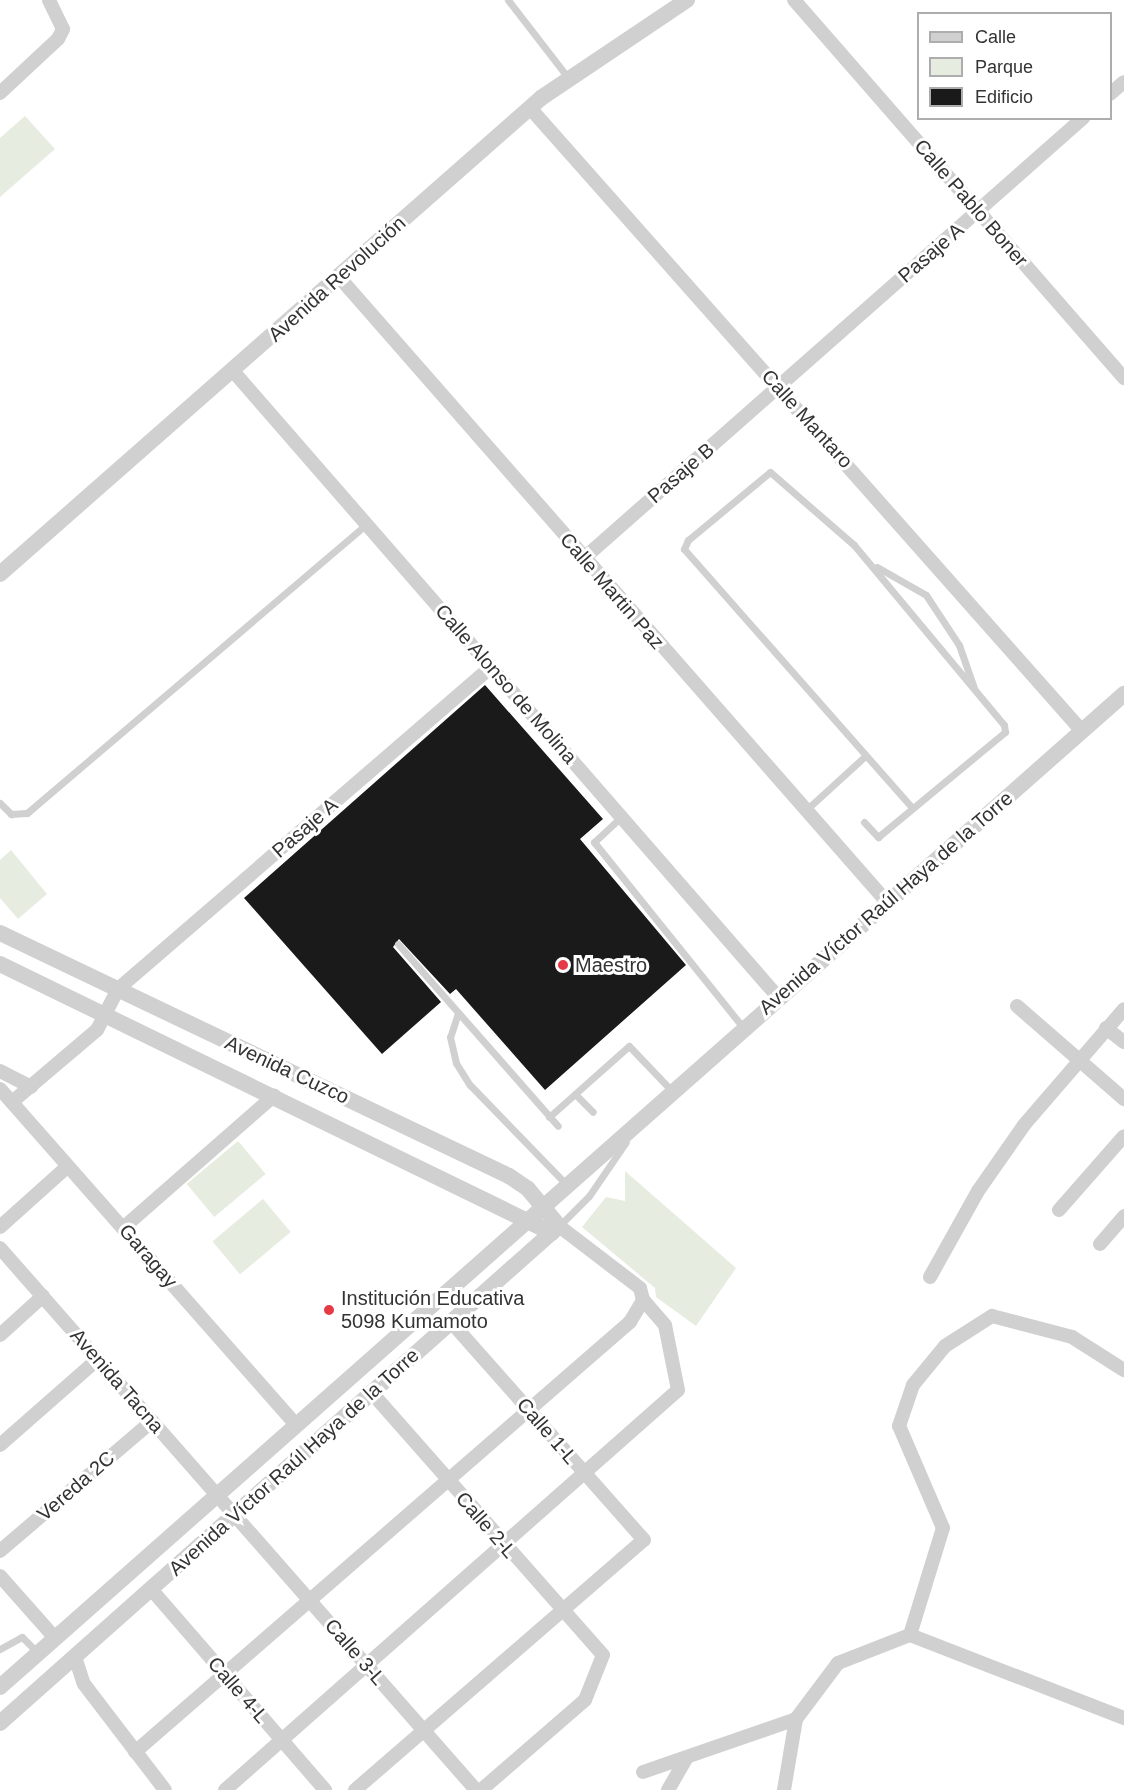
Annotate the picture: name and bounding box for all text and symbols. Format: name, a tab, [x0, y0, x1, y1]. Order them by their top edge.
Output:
legend	[917, 12, 1112, 120]
text: Calle	[975, 27, 1016, 47]
text: Parque	[975, 57, 1033, 77]
text: Edificio	[975, 87, 1033, 107]
street label: Calle Pablo Boner	[909, 134, 1033, 272]
street label: Avenida Revolución	[263, 211, 411, 347]
street label: Pasaje A	[893, 218, 969, 288]
street label: Calle Mantaro	[756, 365, 858, 473]
street label: Pasaje B	[643, 438, 719, 508]
street label: Calle Martin Paz	[555, 528, 669, 654]
street label: Calle Alonso de Molina	[430, 599, 582, 769]
street label: Avenida Víctor Raúl Haya de la Torre	[754, 786, 1018, 1020]
street label: Pasaje A	[267, 793, 343, 863]
place label: Maestro	[575, 953, 647, 977]
marker: Maestro	[556, 958, 570, 972]
street label: Avenida Cuzco	[221, 1031, 353, 1109]
street label: Garagay	[114, 1219, 182, 1293]
place label: Institución Educativa 5098 Kumamoto	[341, 1286, 524, 1333]
marker: Institución Educativa 5098 Kumamoto	[322, 1303, 336, 1317]
street label: Avenida Tacna	[65, 1324, 169, 1438]
street label: Avenida Víctor Raúl Haya de la Torre	[164, 1343, 424, 1581]
street label: Calle 1-L	[512, 1393, 582, 1469]
street label: Vereda 2C	[32, 1446, 120, 1526]
street label: Calle 2-L	[451, 1487, 521, 1563]
street label: Calle 3-L	[320, 1614, 390, 1690]
street label: Calle 4-L	[203, 1652, 273, 1728]

